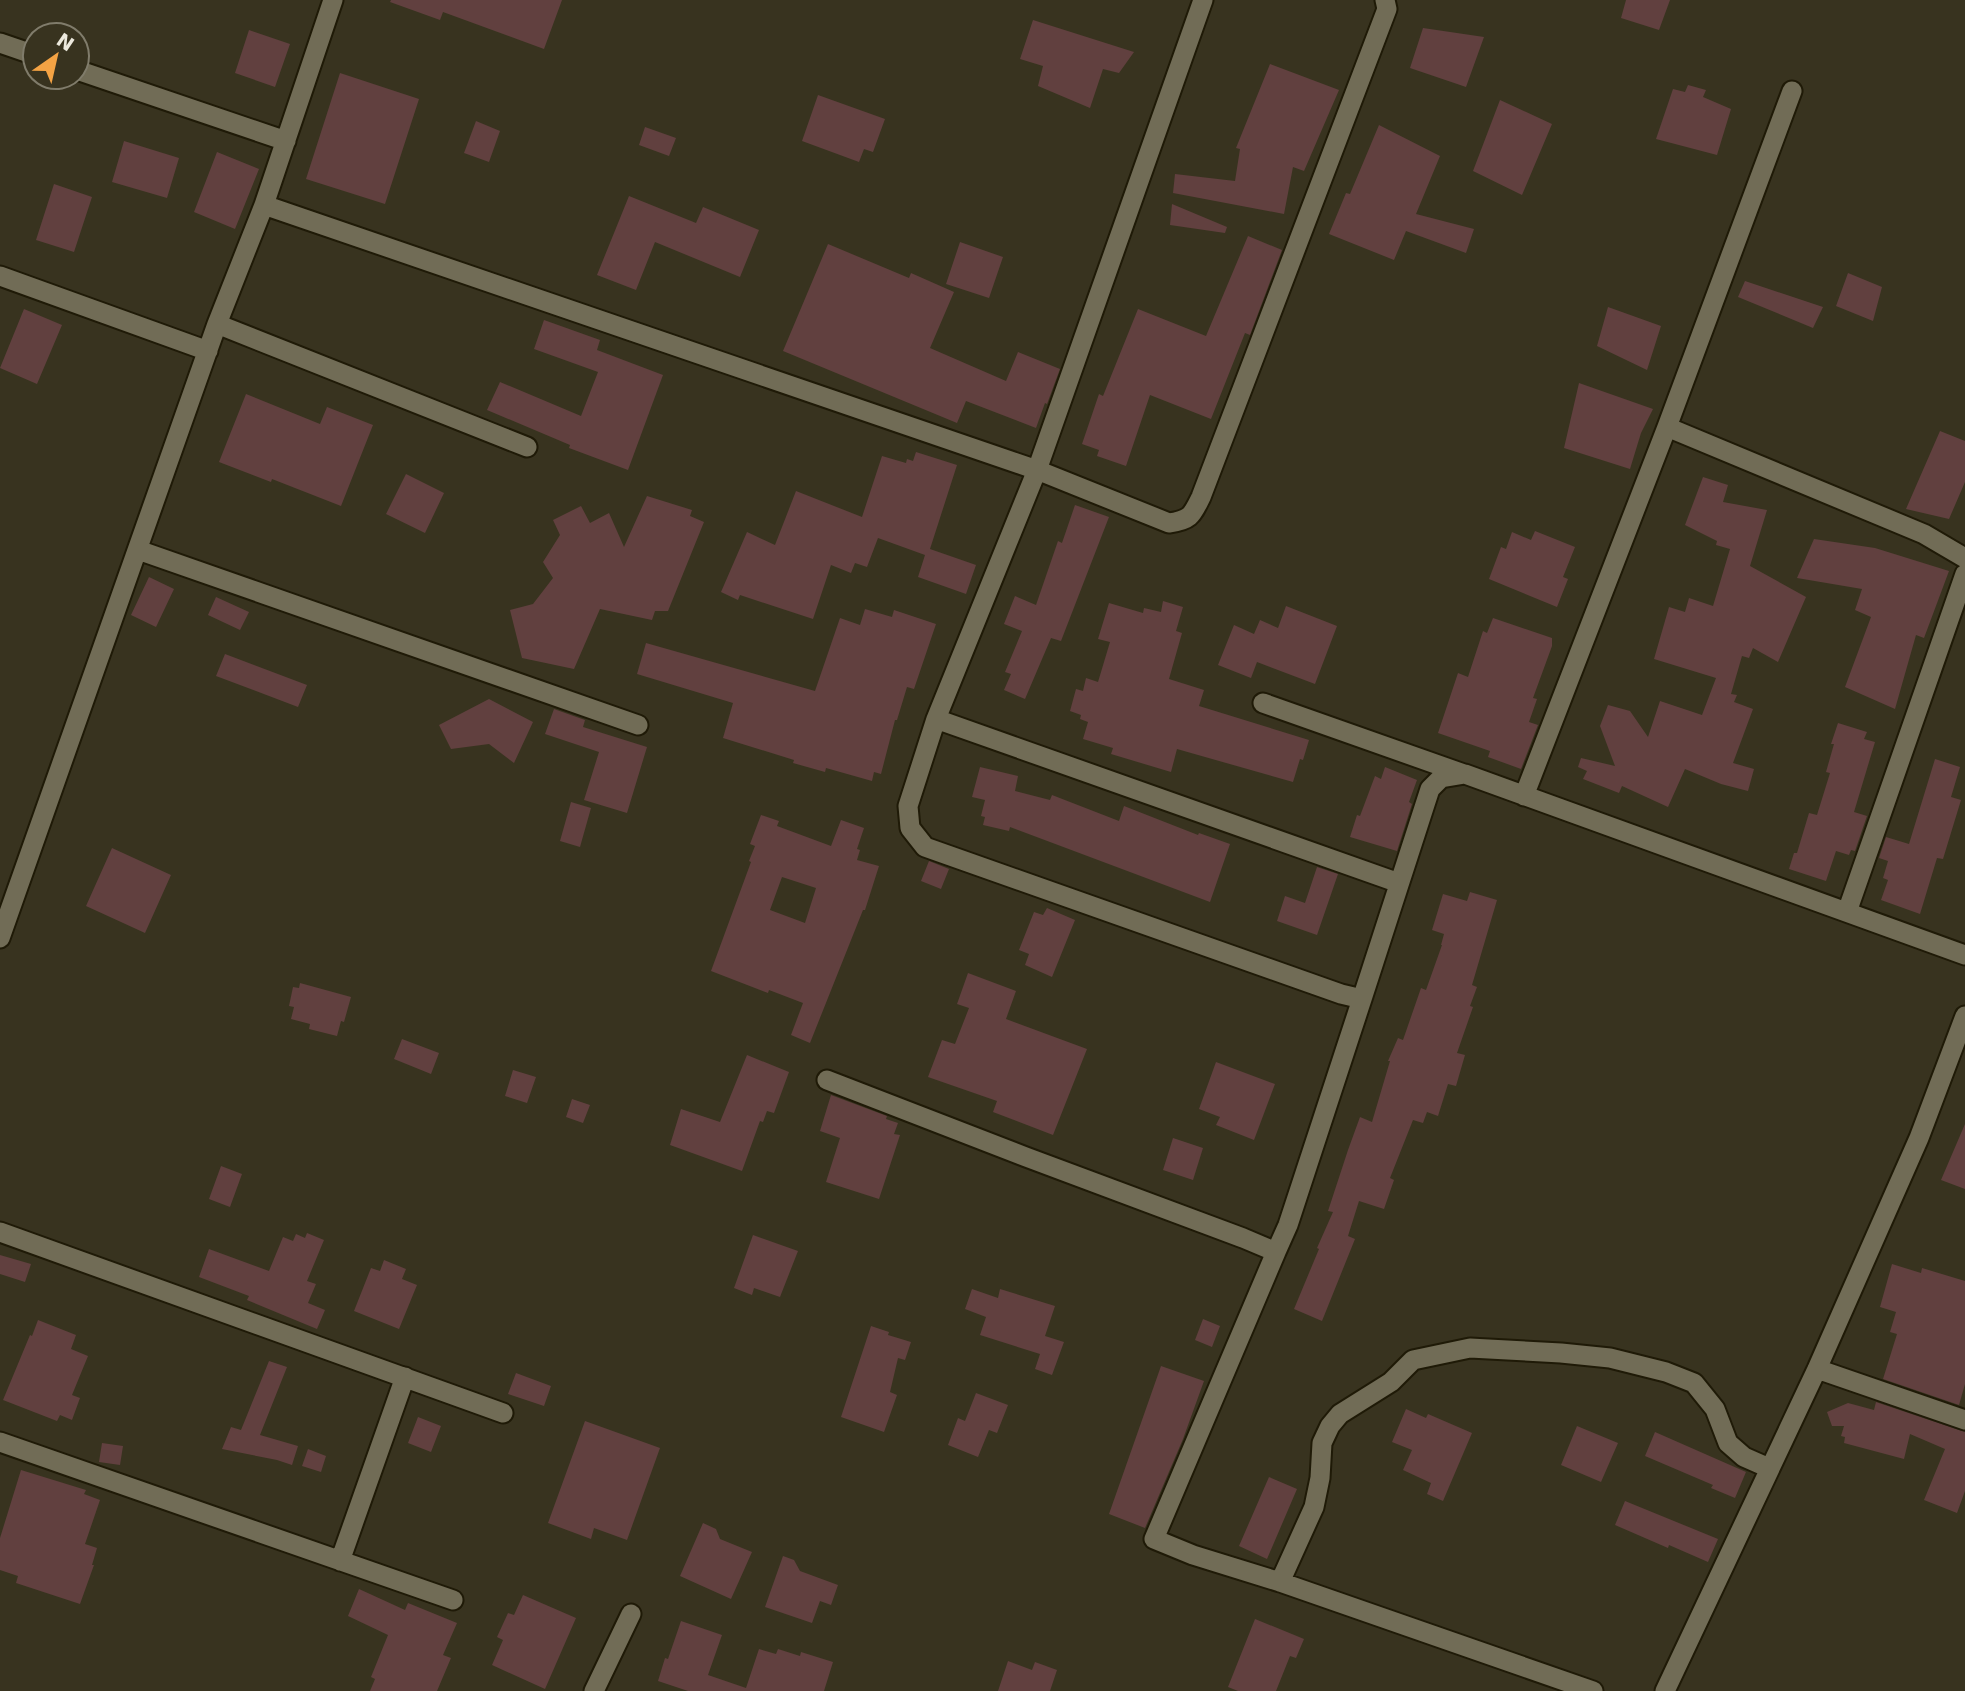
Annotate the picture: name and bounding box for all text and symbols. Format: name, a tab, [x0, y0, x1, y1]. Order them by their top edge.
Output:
north arrow	[21, 21, 91, 91]
text: N	[53, 28, 78, 55]

